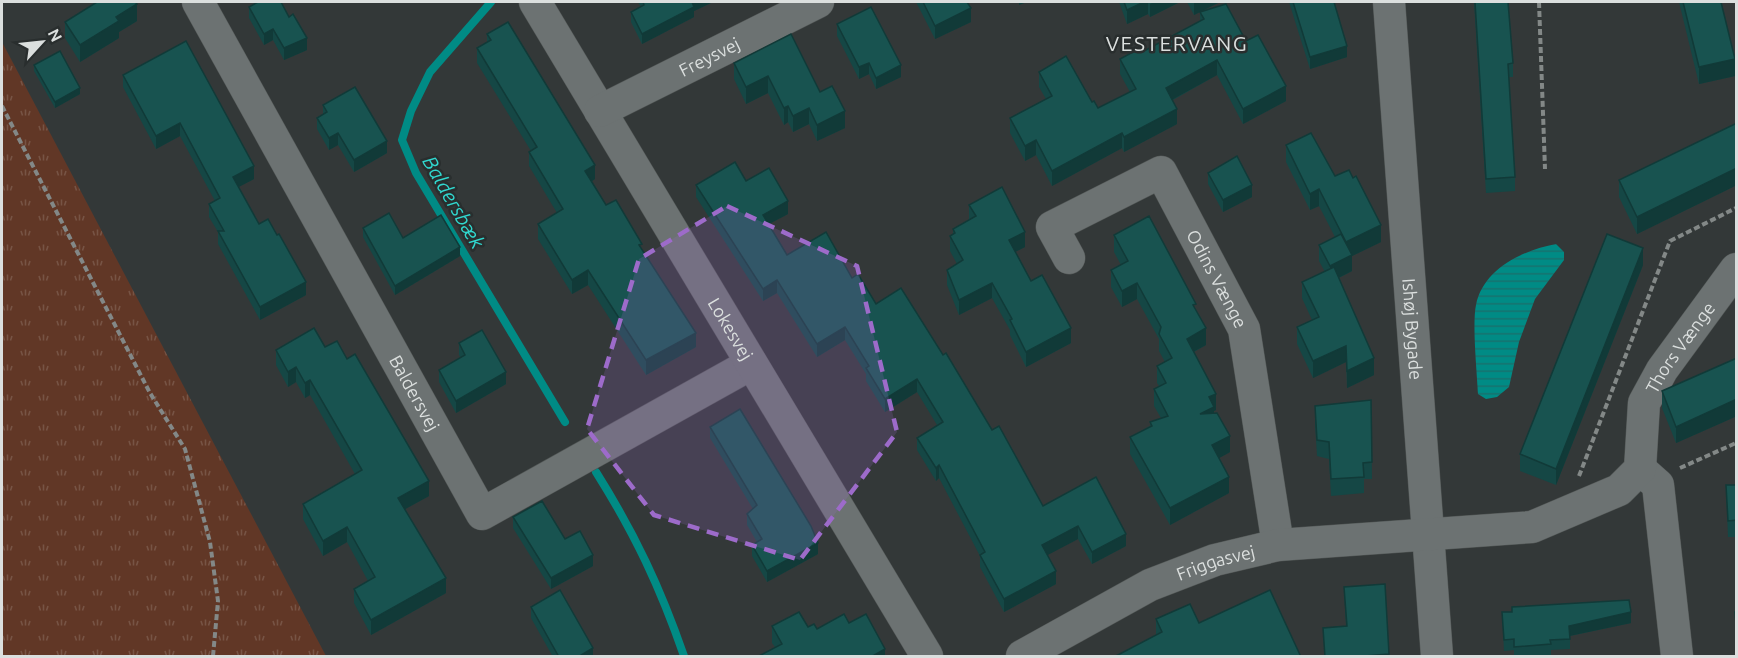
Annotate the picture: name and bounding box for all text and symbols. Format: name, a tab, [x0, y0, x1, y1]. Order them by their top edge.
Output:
north arrow	[12, 12, 72, 72]
text: N	[45, 26, 66, 45]
district label: VESTERVANG	[1106, 31, 1248, 55]
street label: Freysvej	[675, 33, 743, 80]
water label: Baldersbæk	[418, 152, 490, 253]
street label: Odins Vænge	[1183, 226, 1251, 331]
street label: Ishøj Bygade	[1399, 278, 1427, 381]
street label: Lokesvej	[704, 294, 757, 364]
street label: Thors Vænge	[1641, 298, 1719, 396]
street label: Baldersvej	[386, 351, 444, 434]
street label: Friggasvej	[1173, 541, 1257, 584]

